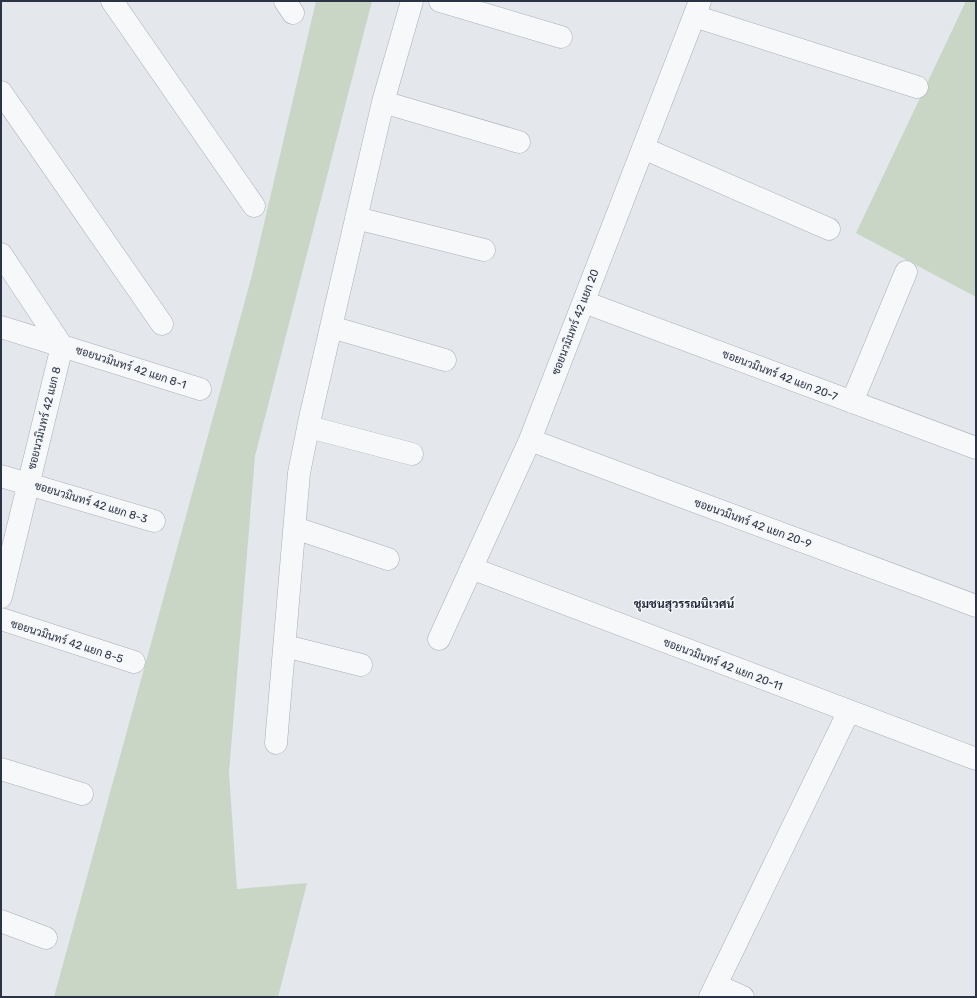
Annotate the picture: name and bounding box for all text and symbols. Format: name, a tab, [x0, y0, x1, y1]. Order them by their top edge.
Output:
street label: ซอยนวมินทร์ 42 แยก 20	[547, 267, 602, 377]
street label: ซอยนวมินทร์ 42 แยก 8-1	[74, 342, 188, 392]
street label: ซอยนวมินทร์ 42 แยก 20-7	[720, 346, 840, 404]
street label: ซอยนวมินทร์ 42 แยก 8	[23, 365, 64, 471]
street label: ซอยนวมินทร์ 42 แยก 8-3	[33, 477, 150, 526]
street label: ซอยนวมินทร์ 42 แยก 20-9	[692, 494, 814, 551]
district label: ชุมชนสุวรรณนิเวศน์	[634, 596, 735, 612]
street label: ซอยนวมินทร์ 42 แยก 8-5	[9, 615, 126, 666]
street label: ซอยนวมินทร์ 42 แยก 20-11	[661, 634, 785, 693]

